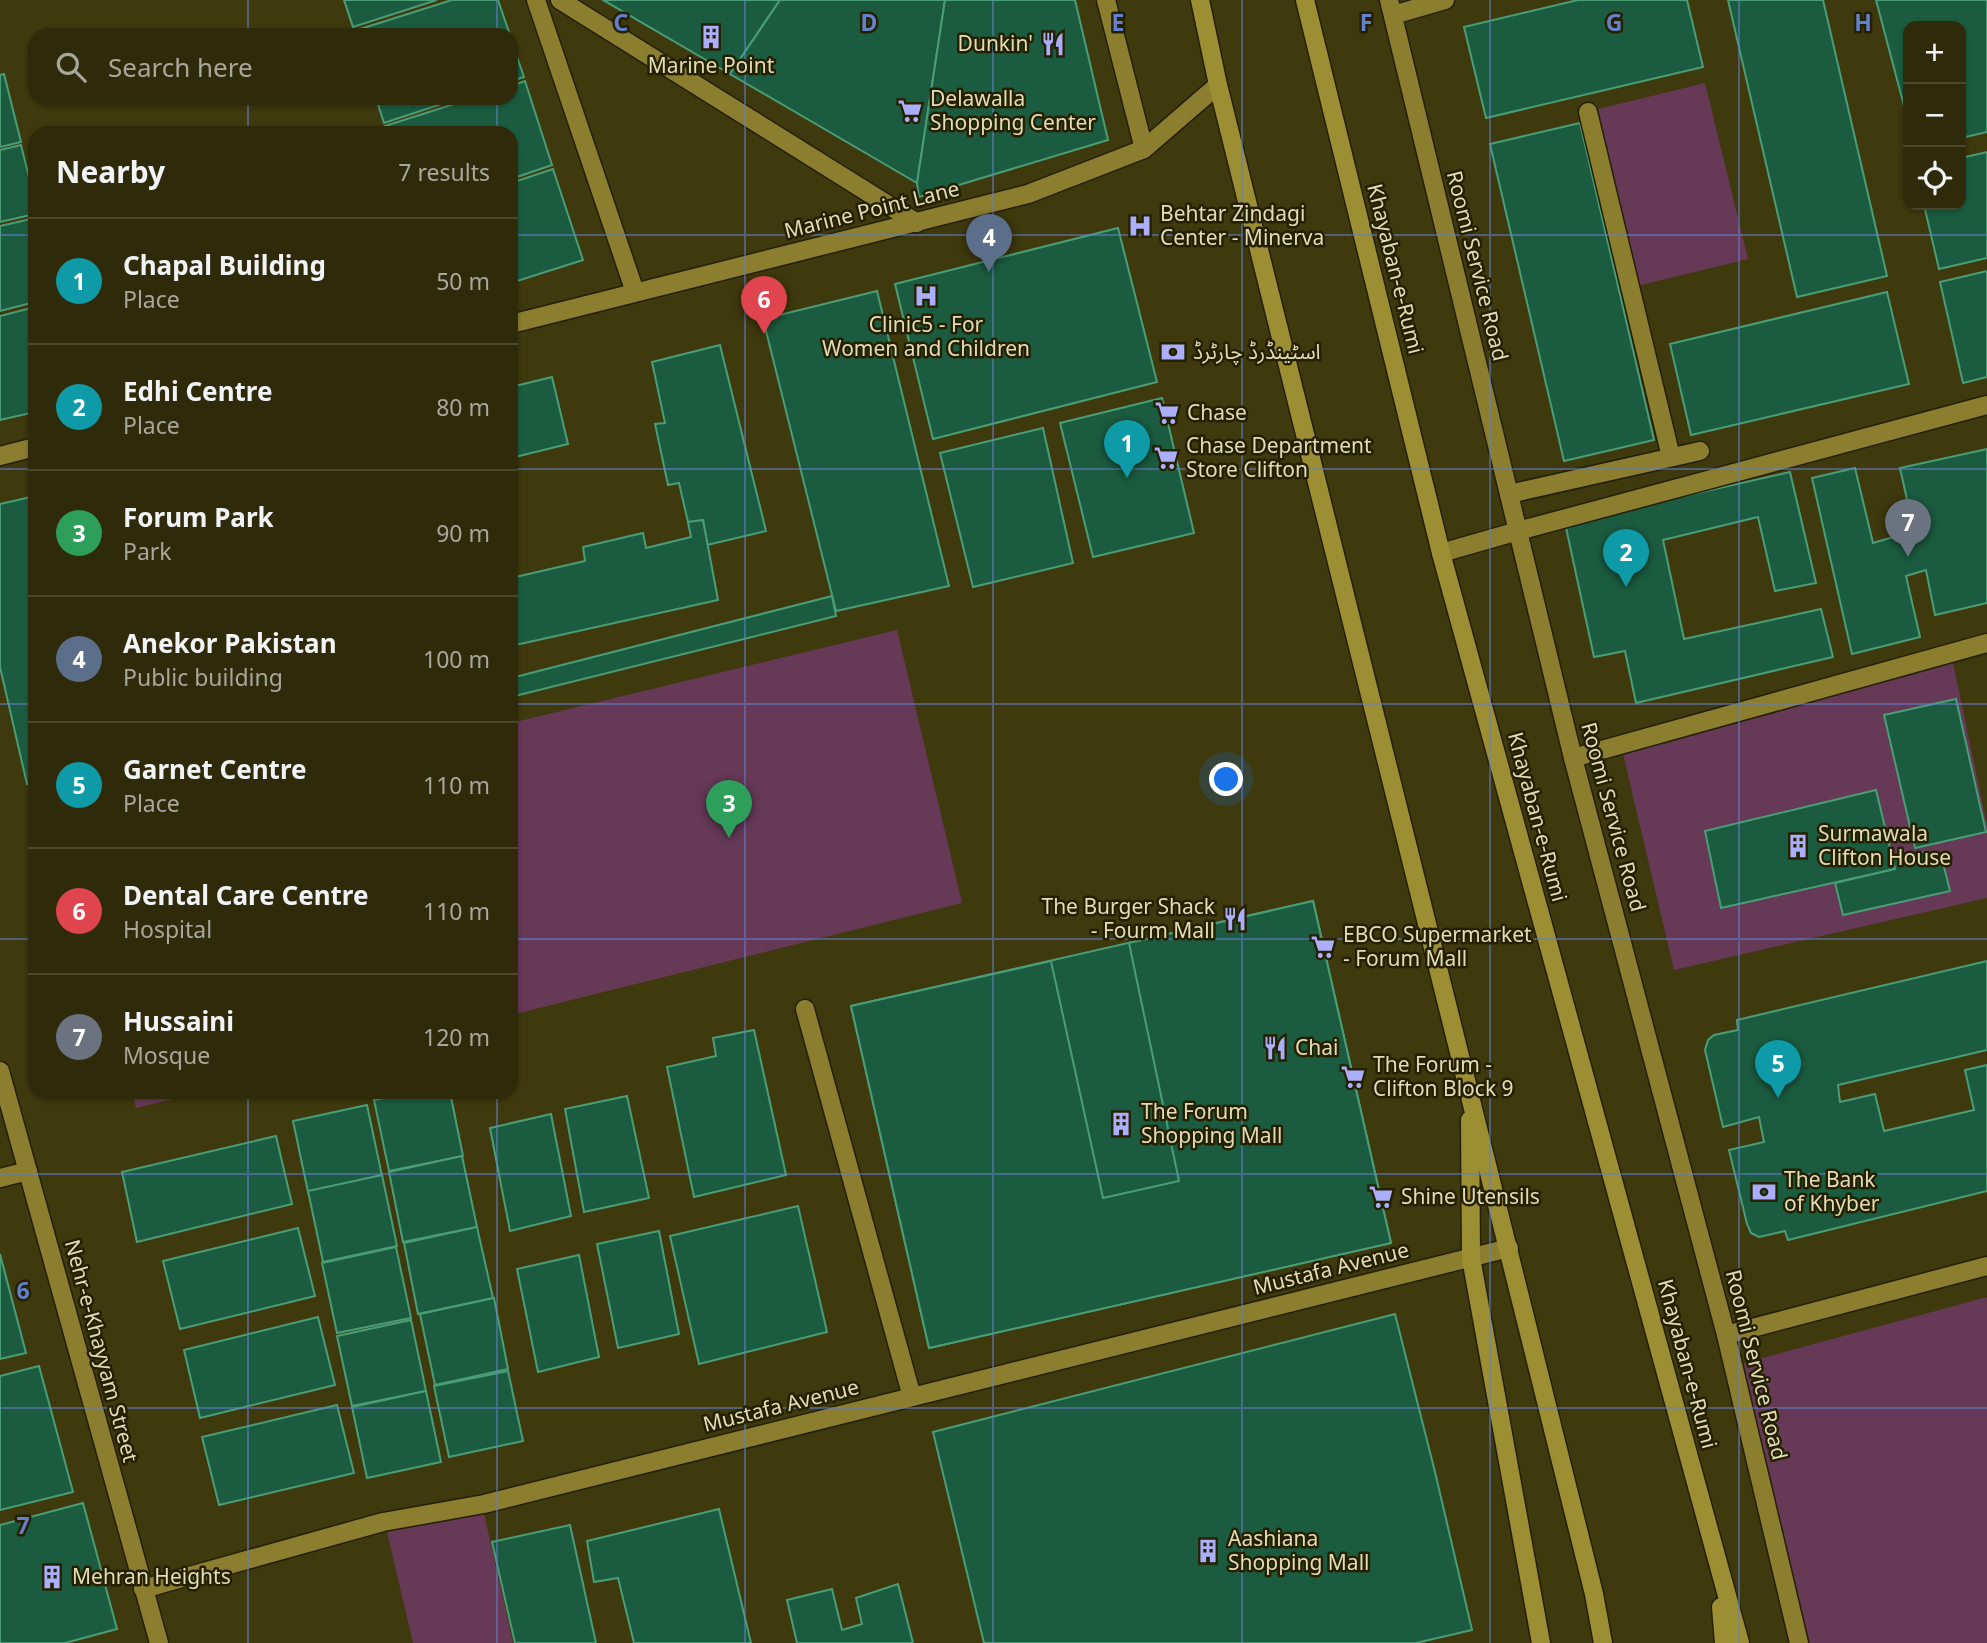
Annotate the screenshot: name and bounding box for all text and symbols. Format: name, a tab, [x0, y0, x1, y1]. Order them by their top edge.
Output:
text: C	[614, 6, 629, 38]
text: D	[861, 6, 877, 38]
text: E	[1112, 6, 1124, 38]
text: F	[1360, 6, 1372, 38]
text: G	[1606, 6, 1622, 38]
text: H	[1854, 6, 1872, 38]
map controls	[1903, 21, 1966, 210]
button: +	[1903, 21, 1966, 84]
building icon: Marine Point	[697, 23, 725, 51]
search box	[28, 28, 518, 105]
place label: Dunkin'	[958, 29, 1033, 57]
restaurant icon: Dunkin'	[1039, 30, 1067, 58]
icon: search	[52, 48, 90, 86]
text: Search here	[108, 49, 253, 85]
place label: Marine Point	[648, 51, 775, 79]
place label: Delawalla Shopping Center	[930, 84, 1096, 136]
button: −	[1903, 84, 1966, 147]
supermarket icon: Delawalla Shopping Center	[896, 97, 924, 125]
button: locate	[1903, 147, 1966, 210]
text: Nearby	[56, 151, 165, 192]
text: 7 results	[398, 156, 490, 188]
street label: Roomi Service Road	[1441, 168, 1515, 364]
street label: Marine Point Lane	[781, 174, 962, 244]
street label: Khayaban-e-Rumi	[1361, 181, 1431, 357]
place label: Behtar Zindagi Center - Minerva	[1160, 199, 1324, 251]
hospital icon: Behtar Zindagi Center - Minerva	[1126, 212, 1154, 240]
pin: 4	[966, 214, 1012, 272]
text: Chapal Building	[123, 247, 326, 283]
text: 1	[72, 265, 86, 297]
text: 50 m	[436, 265, 490, 297]
pin: 6	[741, 276, 787, 334]
hospital icon: Clinic5 - For Women and Children	[912, 282, 940, 310]
text: Place	[123, 283, 180, 315]
place label: Clinic5 - For Women and Children	[822, 310, 1030, 362]
place label: اسٹینڈرڈ چارٹرڈ	[1193, 337, 1321, 365]
bank icon: اسٹینڈرڈ چارٹرڈ	[1159, 338, 1187, 366]
text: Edhi Centre	[123, 373, 272, 409]
text: 2	[72, 391, 86, 423]
text: 80 m	[436, 391, 490, 423]
place label: Chase	[1187, 398, 1247, 426]
supermarket icon: Chase	[1153, 399, 1181, 427]
text: Place	[123, 409, 180, 441]
pin: 1	[1104, 420, 1150, 478]
place label: Chase Department Store Clifton	[1186, 431, 1372, 483]
supermarket icon: Chase Department Store Clifton	[1152, 444, 1180, 472]
text: Forum Park	[123, 499, 274, 535]
pin: 7	[1885, 499, 1931, 557]
text: 3	[72, 517, 86, 549]
text: 90 m	[436, 517, 490, 549]
pin: 2	[1603, 529, 1649, 587]
text: Park	[123, 535, 172, 567]
text: Anekor Pakistan	[123, 625, 337, 661]
text: 4	[72, 643, 86, 675]
text: 100 m	[423, 643, 490, 675]
text: Public building	[123, 661, 283, 693]
street label: Roomi Service Road	[1575, 719, 1653, 915]
street label: Khayaban-e-Rumi	[1502, 729, 1574, 905]
text: Garnet Centre	[123, 751, 307, 787]
your location	[1209, 762, 1243, 796]
text: 5	[72, 769, 86, 801]
text: 110 m	[423, 769, 490, 801]
pin: 3	[706, 780, 752, 838]
text: Place	[123, 787, 180, 819]
place label: Surmawala Clifton House	[1818, 819, 1951, 871]
building icon: Surmawala Clifton House	[1784, 832, 1812, 860]
text: Dental Care Centre	[123, 877, 369, 913]
place label: The Burger Shack - Fourm Mall	[1041, 892, 1216, 944]
text: 6	[72, 895, 86, 927]
text: 110 m	[423, 895, 490, 927]
restaurant icon: The Burger Shack - Fourm Mall	[1221, 905, 1249, 933]
text: Hospital	[123, 913, 212, 945]
place label: EBCO Supermarket - Forum Mall	[1343, 920, 1532, 972]
supermarket icon: EBCO Supermarket - Forum Mall	[1309, 933, 1337, 961]
text: Hussaini	[123, 1003, 234, 1039]
text: 7	[72, 1021, 86, 1053]
text: 120 m	[423, 1021, 490, 1053]
place label: Chai	[1295, 1033, 1338, 1061]
restaurant icon: Chai	[1261, 1034, 1289, 1062]
text: Mosque	[123, 1039, 210, 1071]
pin: 5	[1755, 1040, 1801, 1098]
place label: The Forum - Clifton Block 9	[1373, 1050, 1514, 1102]
supermarket icon: The Forum - Clifton Block 9	[1339, 1063, 1367, 1091]
place label: The Forum Shopping Mall	[1141, 1097, 1282, 1149]
building icon: The Forum Shopping Mall	[1107, 1110, 1135, 1138]
place label: The Bank of Khyber	[1784, 1165, 1880, 1217]
bank icon: The Bank of Khyber	[1750, 1178, 1778, 1206]
place label: Shine Utensils	[1401, 1182, 1540, 1210]
supermarket icon: Shine Utensils	[1367, 1183, 1395, 1211]
street label: Mustafa Avenue	[1250, 1235, 1412, 1301]
street label: Nehr-e-Khayyam Street	[59, 1236, 145, 1466]
street label: Roomi Service Road	[1720, 1267, 1794, 1463]
text: 6	[16, 1274, 30, 1306]
street label: Khayaban-e-Rumi	[1652, 1276, 1724, 1452]
street label: Mustafa Avenue	[700, 1372, 862, 1438]
text: 7	[16, 1509, 30, 1541]
place label: Aashiana Shopping Mall	[1228, 1524, 1369, 1576]
building icon: Aashiana Shopping Mall	[1194, 1537, 1222, 1565]
place label: Mehran Heights	[72, 1562, 231, 1590]
building icon: Mehran Heights	[38, 1563, 66, 1591]

